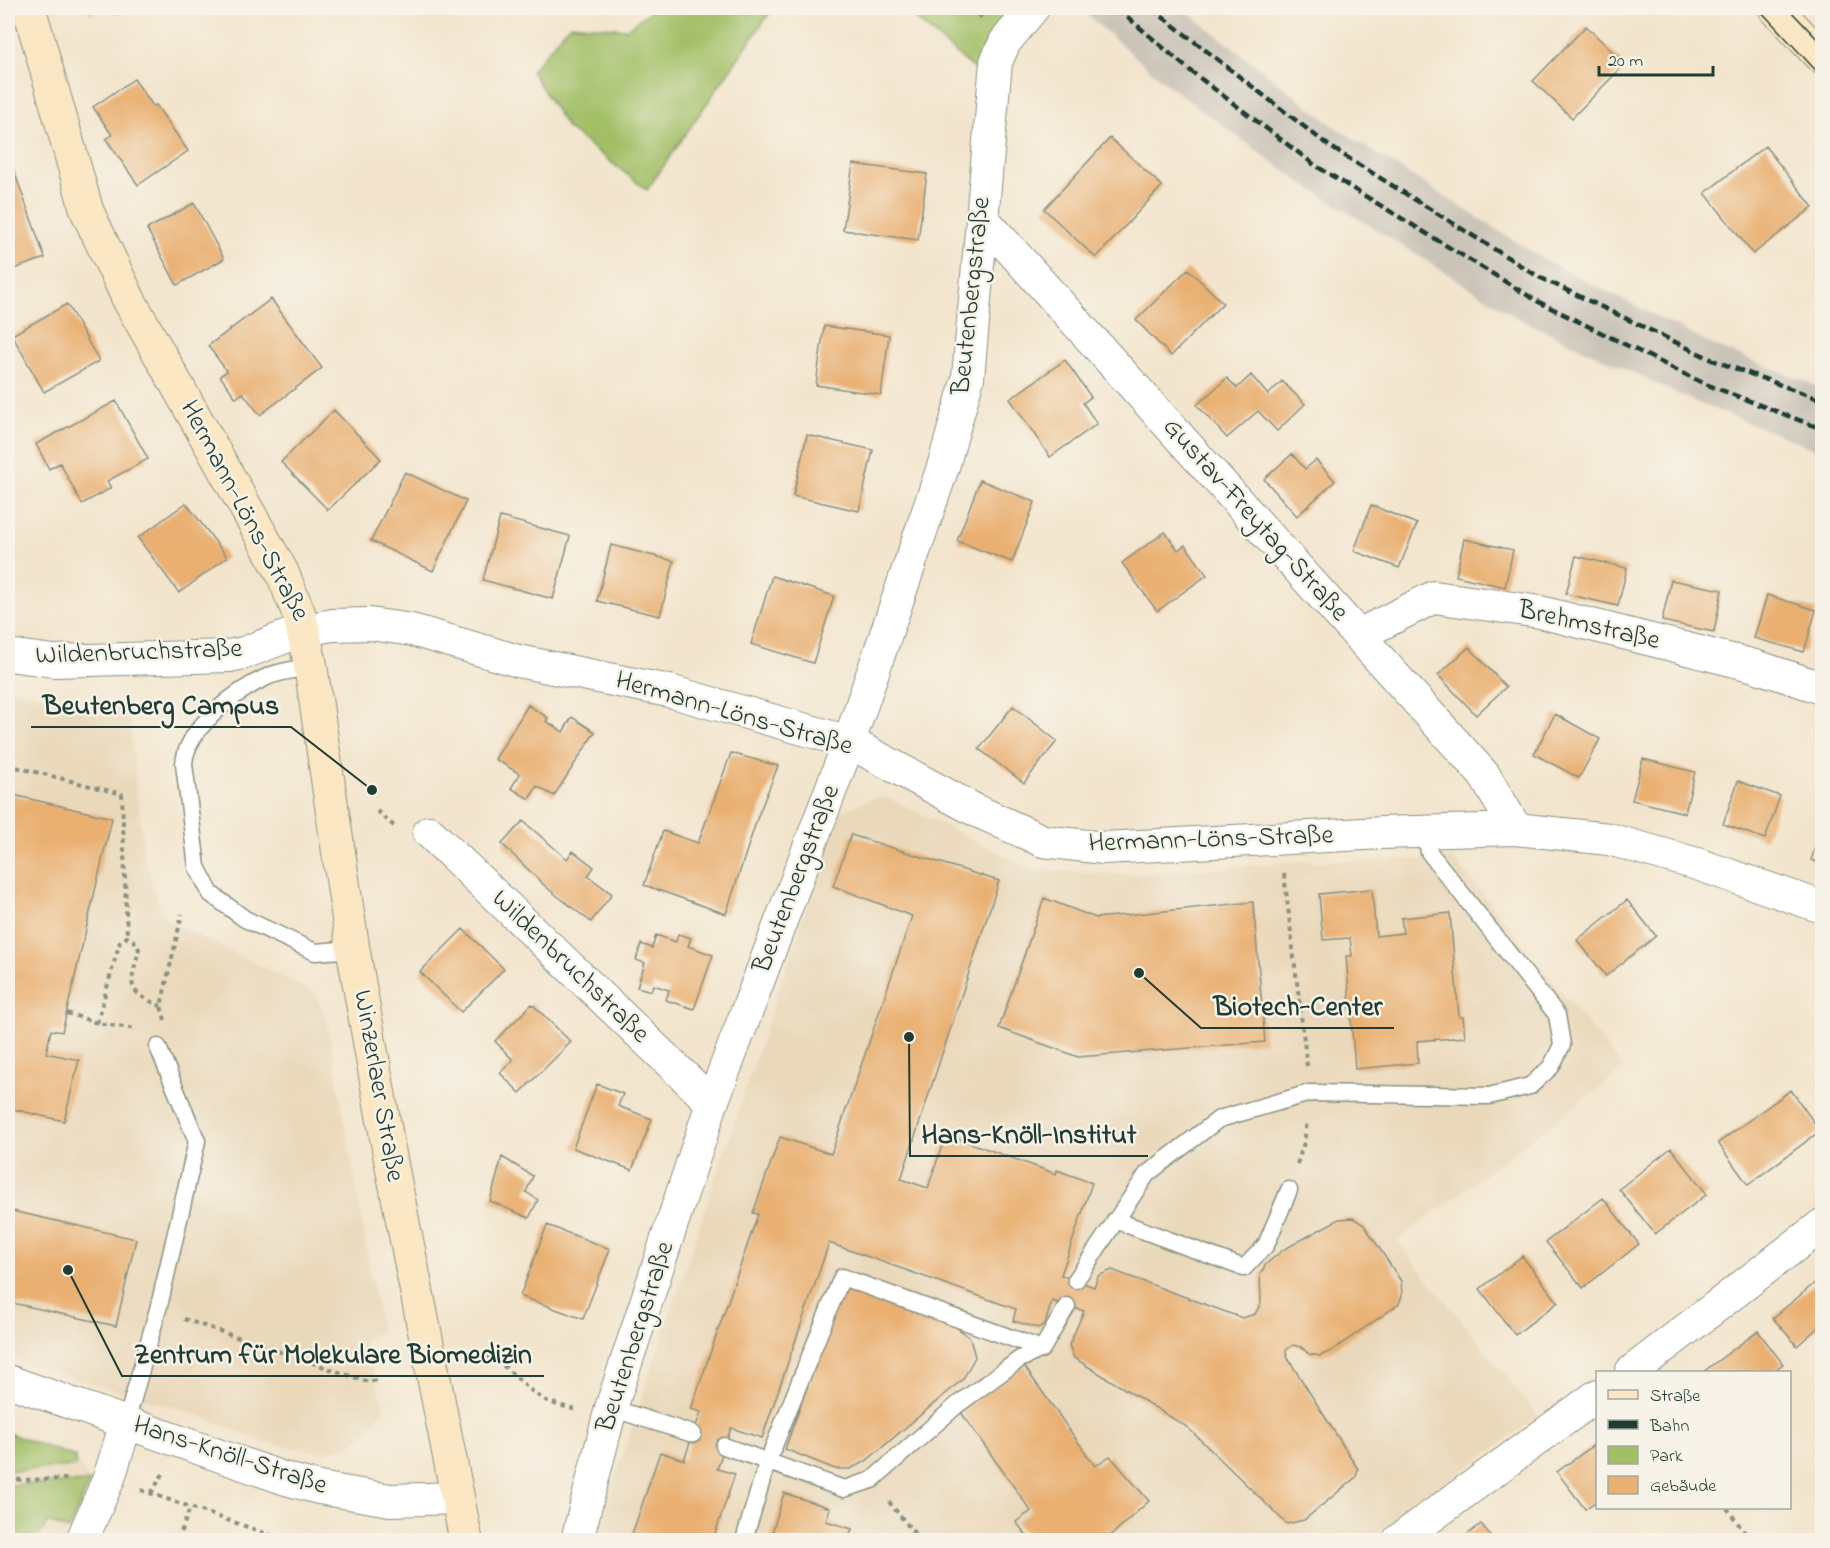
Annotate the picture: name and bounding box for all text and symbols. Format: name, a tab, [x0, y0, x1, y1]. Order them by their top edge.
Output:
scale bar	[1599, 39, 1713, 77]
text: 20 m	[1608, 49, 1643, 75]
street label: Beutenbergstraße	[942, 194, 1002, 398]
street label: Hermann-Löns-Straße	[169, 394, 319, 629]
street label: Gustav-Freytag-Straße	[1153, 409, 1358, 631]
street label: Brehmstraße	[1513, 591, 1665, 661]
street label: Wildenbruchstraße	[35, 630, 244, 676]
street label: Hermann-Löns-Straße	[611, 661, 858, 767]
callout: Beutenberg Campus	[31, 681, 291, 727]
text: Beutenberg Campus	[41, 687, 279, 729]
street label: Beutenbergstraße	[743, 778, 851, 980]
street label: Hermann-Löns-Straße	[1088, 816, 1335, 864]
street label: Wildenbruchstraße	[482, 881, 659, 1054]
callout: Biotech-Center	[1201, 982, 1394, 1028]
street label: Winzerlaer Straße	[342, 987, 414, 1186]
text: Biotech-Center	[1212, 988, 1384, 1029]
callout: Hans-Knöll-Institut	[910, 1110, 1148, 1156]
text: Hans-Knöll-Institut	[922, 1116, 1137, 1157]
street label: Beutenbergstraße	[586, 1236, 686, 1439]
callout: Zentrum für Molekulare Biomedizin	[122, 1330, 544, 1376]
text: Zentrum für Molekulare Biomedizin	[134, 1336, 532, 1377]
legend	[1596, 1371, 1791, 1509]
text: Straße	[1650, 1384, 1701, 1410]
street label: Hans-Knöll-Straße	[128, 1406, 333, 1506]
text: Bahn	[1649, 1414, 1689, 1440]
text: Park	[1650, 1444, 1683, 1470]
text: Gebäude	[1650, 1474, 1717, 1500]

